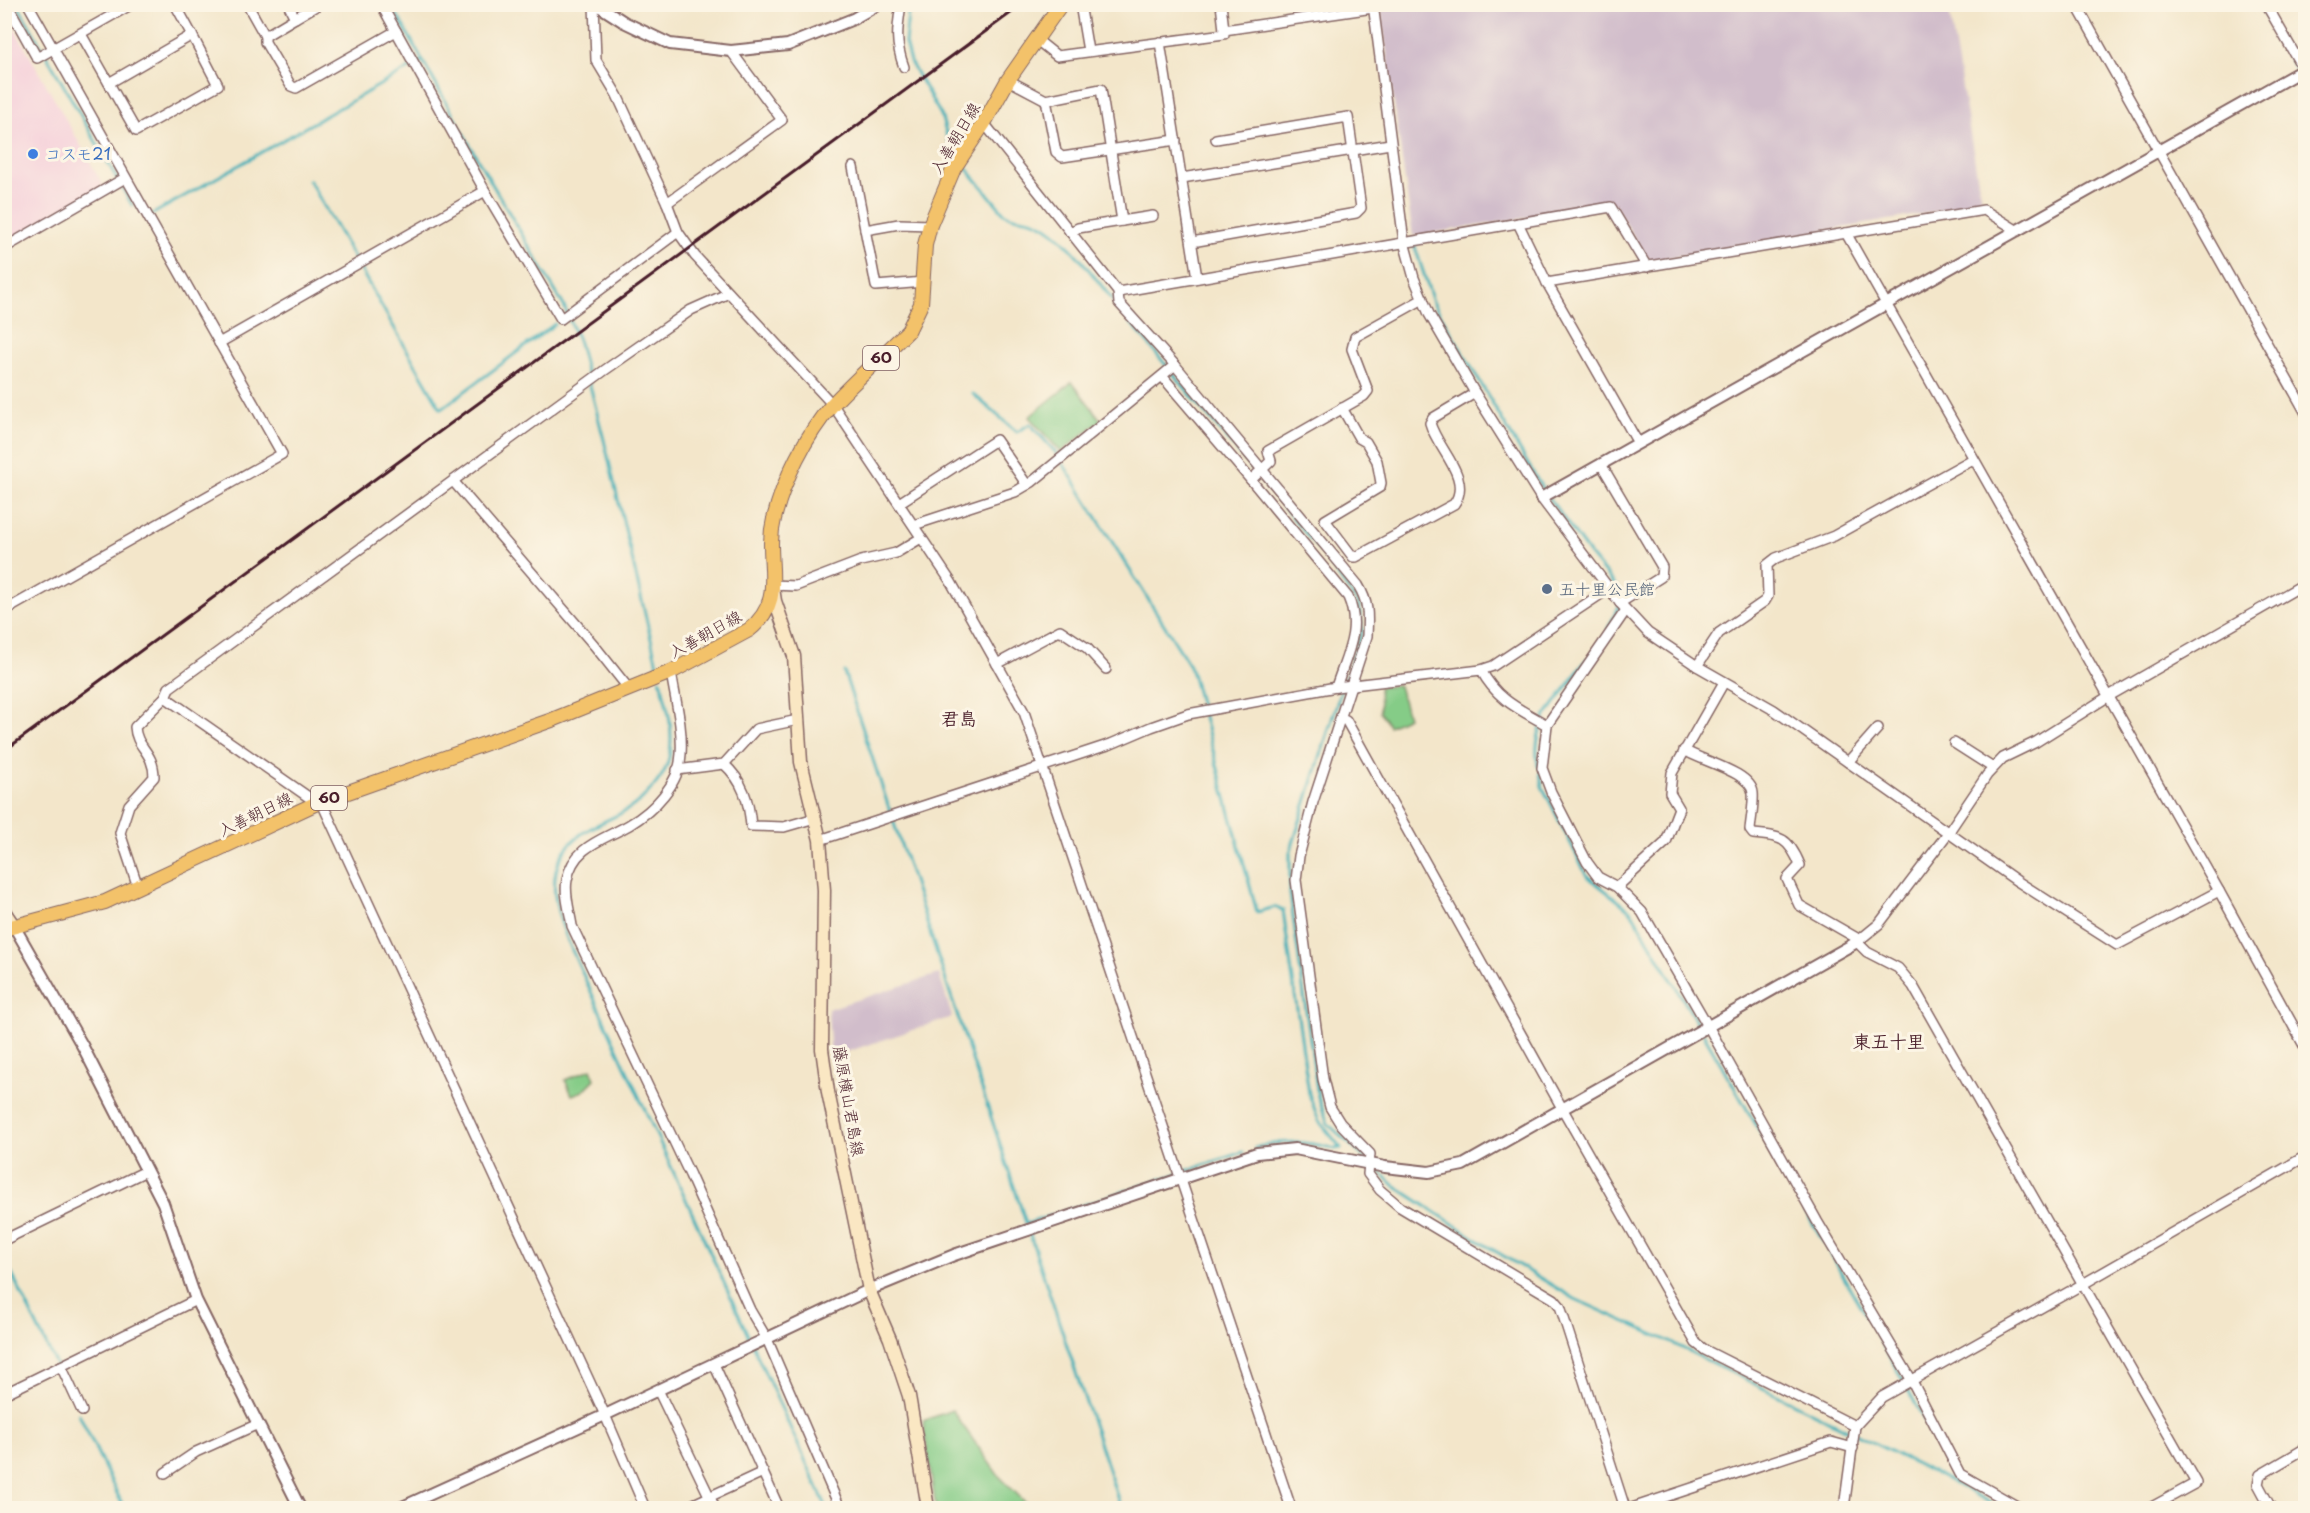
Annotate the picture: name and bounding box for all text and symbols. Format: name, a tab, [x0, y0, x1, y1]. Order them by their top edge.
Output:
street label: 入善朝日線	[923, 97, 985, 178]
place label: コスモ21	[45, 141, 111, 165]
marker: コスモ21	[26, 147, 40, 161]
road number: 60	[863, 346, 899, 370]
place label: 五十里公民館	[1559, 576, 1655, 600]
marker: 五十里公民館	[1540, 582, 1554, 596]
street label: 入善朝日線	[664, 603, 745, 663]
district label: 君島	[941, 704, 977, 731]
street label: 入善朝日線	[213, 785, 296, 841]
road number: 60	[311, 786, 347, 810]
district label: 東五十里	[1853, 1027, 1925, 1054]
street label: 藤原横山君島線	[828, 1044, 872, 1158]

